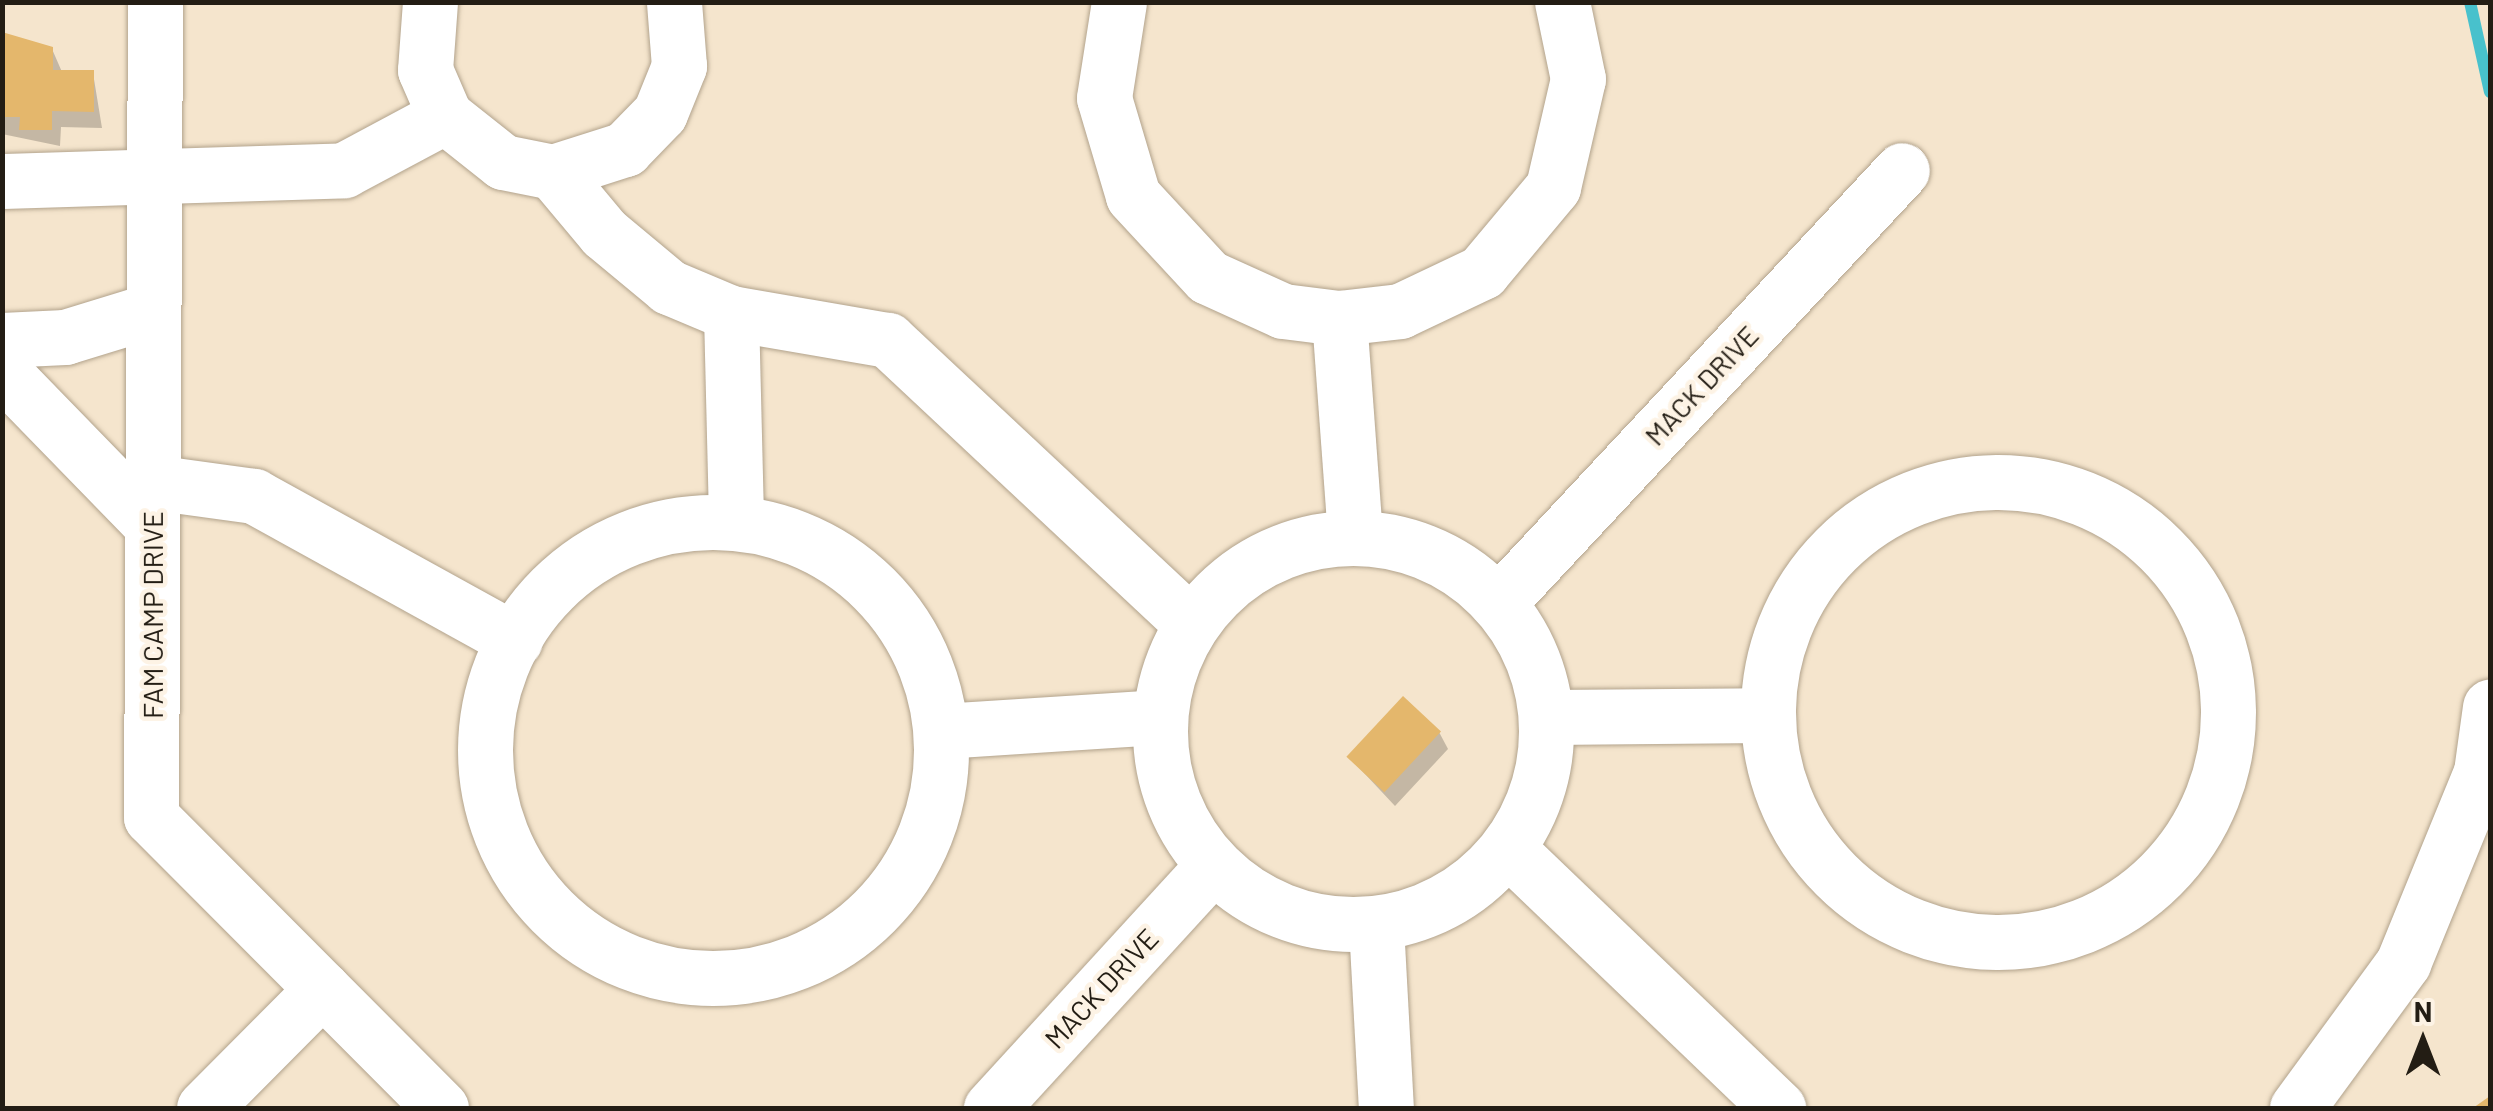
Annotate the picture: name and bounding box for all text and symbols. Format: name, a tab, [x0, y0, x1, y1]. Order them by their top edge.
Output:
street label: MACK DRIVE	[1637, 318, 1765, 452]
street label: FAM CAMP DRIVE	[135, 511, 169, 719]
street label: MACK DRIVE	[1037, 921, 1165, 1055]
north arrow	[2373, 991, 2473, 1091]
text: N	[2414, 994, 2432, 1028]

